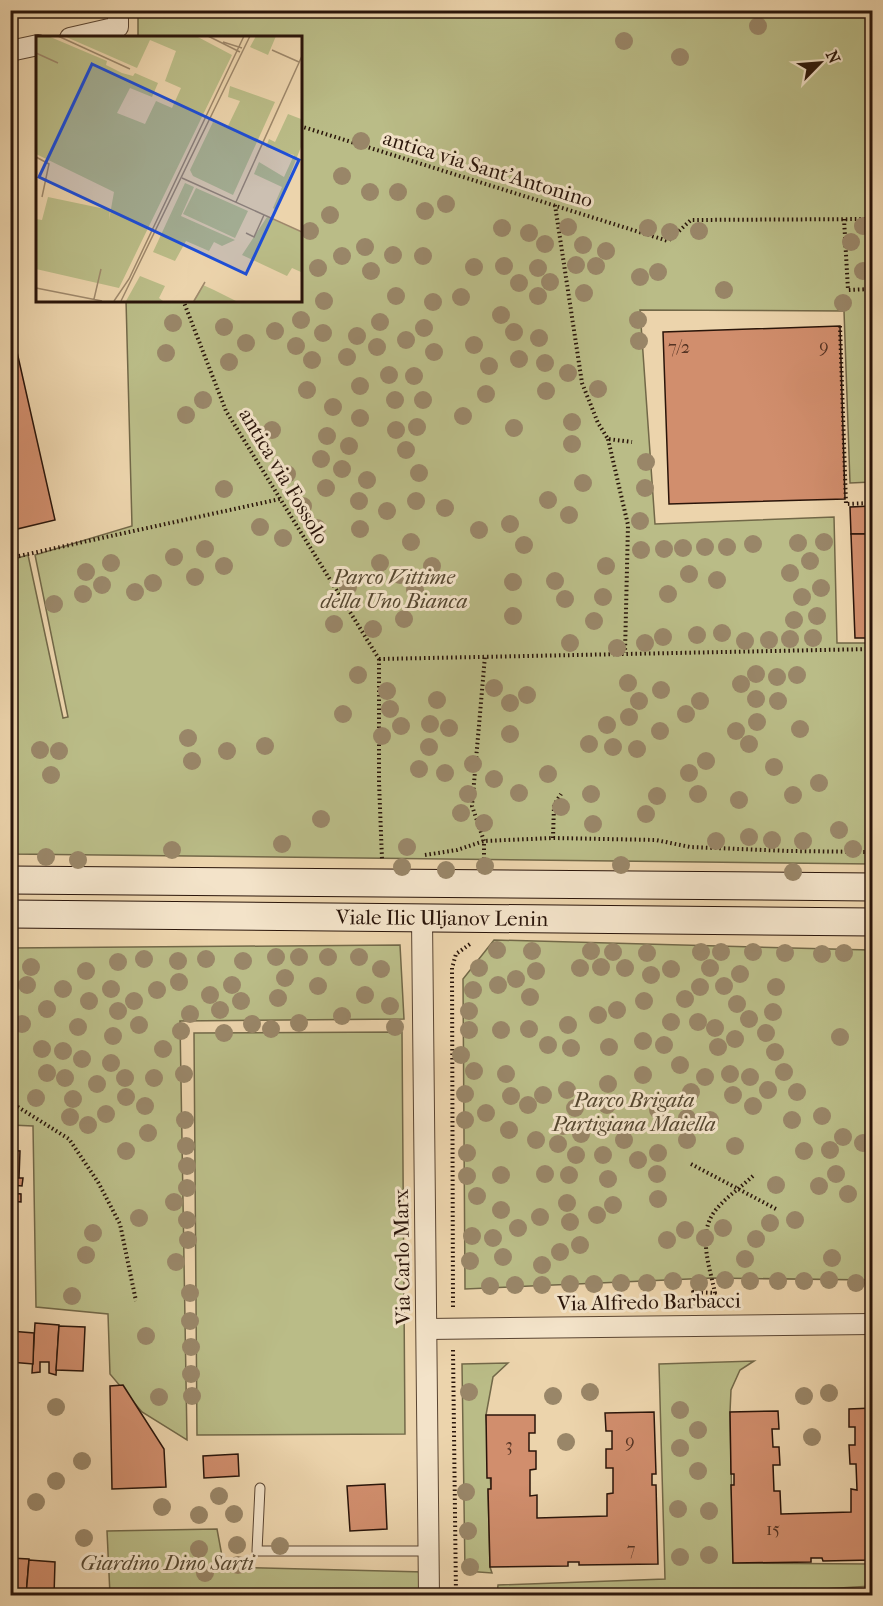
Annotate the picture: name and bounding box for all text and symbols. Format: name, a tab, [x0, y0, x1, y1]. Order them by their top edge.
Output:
north arrow	[790, 33, 850, 93]
inset map	[36, 36, 302, 302]
text: N	[822, 47, 845, 67]
street label: antica via Sant'Antonino	[380, 126, 596, 212]
house number: 9	[819, 336, 829, 357]
house number: 7/2	[668, 337, 690, 358]
street label: antica via Fossolo	[234, 404, 334, 548]
park label: Parco Vittime della Uno Bianca	[321, 565, 467, 613]
street label: Viale Ilic Uljanov Lenin	[335, 905, 548, 931]
park label: Parco Brigata Partigiana Maiella	[551, 1088, 716, 1136]
street label: Via Carlo Marx	[389, 1189, 415, 1326]
street label: Via Alfredo Barbacci	[556, 1288, 741, 1316]
house number: 9	[625, 1431, 635, 1452]
house number: 3	[505, 1435, 513, 1456]
house number: 15	[766, 1519, 780, 1540]
house number: 7	[627, 1539, 636, 1560]
park label: Giardino Dino Sarti	[80, 1551, 256, 1575]

